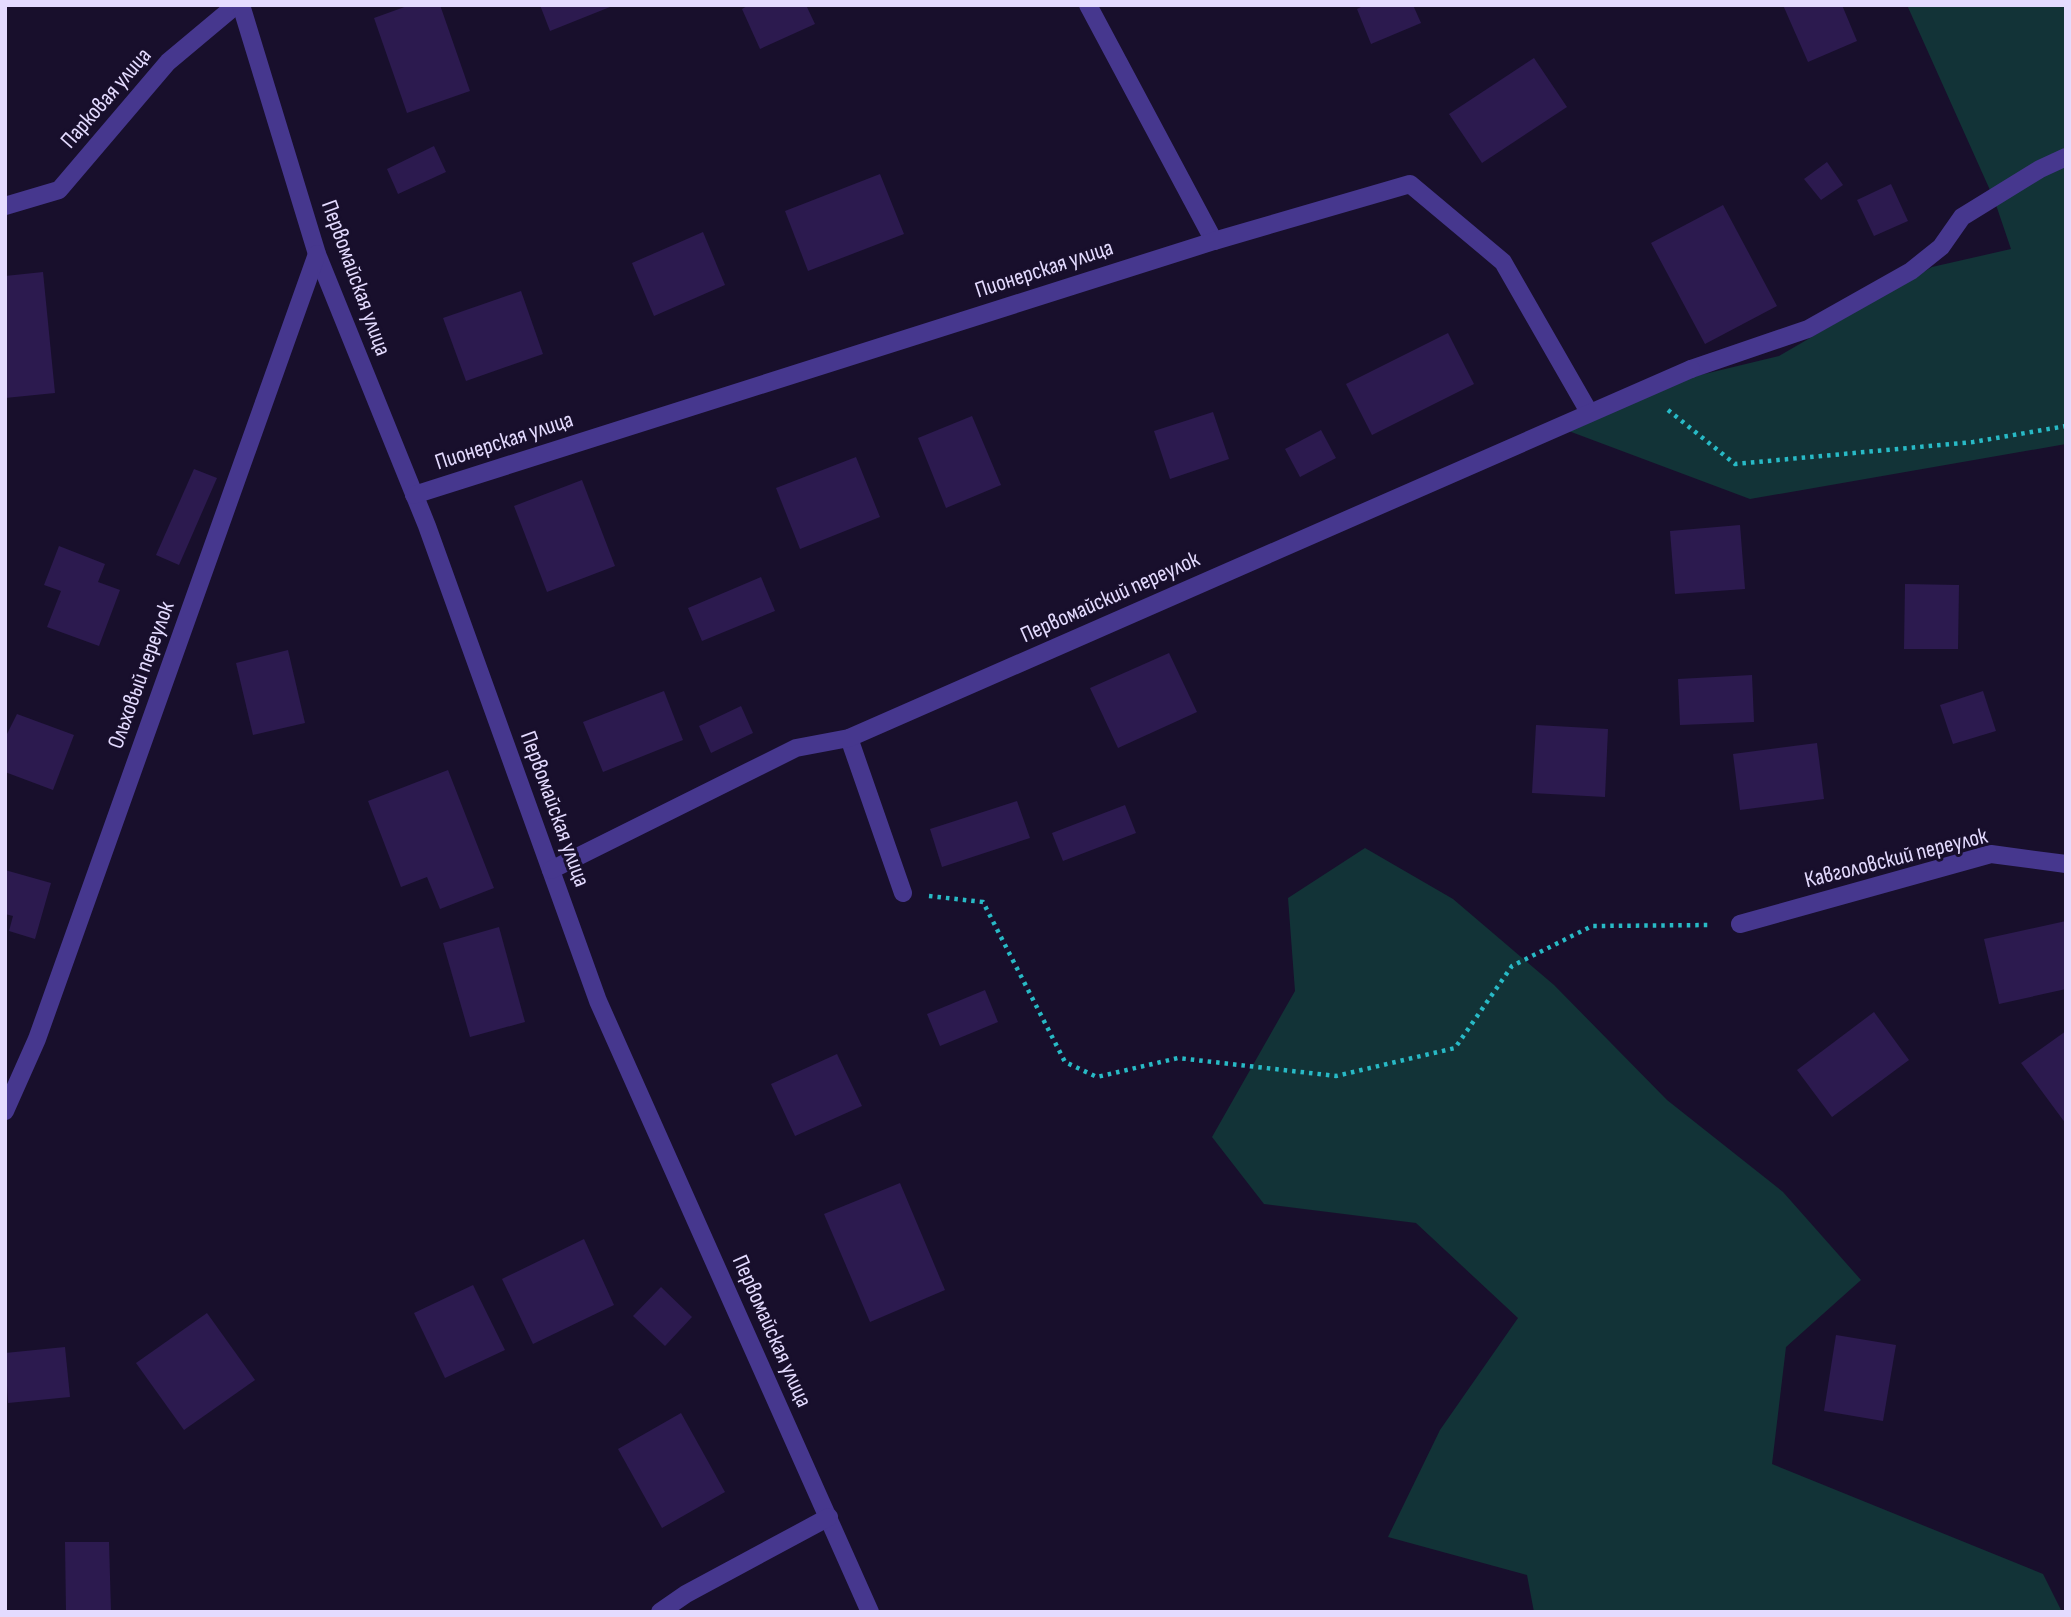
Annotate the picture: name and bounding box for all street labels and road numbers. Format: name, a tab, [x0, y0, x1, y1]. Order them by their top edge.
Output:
street label: Парковая улица	[55, 42, 157, 154]
street label: Первомайская улица	[315, 196, 397, 360]
street label: Пионерская улица	[971, 234, 1117, 304]
street label: Пионерская улица	[431, 406, 577, 476]
street label: Первомайский переулок	[1016, 545, 1204, 649]
street label: Ольховый переулок	[101, 597, 181, 752]
street label: Первомайская улица	[514, 727, 596, 891]
street label: Кавголовский переулок	[1802, 822, 1991, 894]
street label: Первомайская улица	[726, 1251, 818, 1411]

